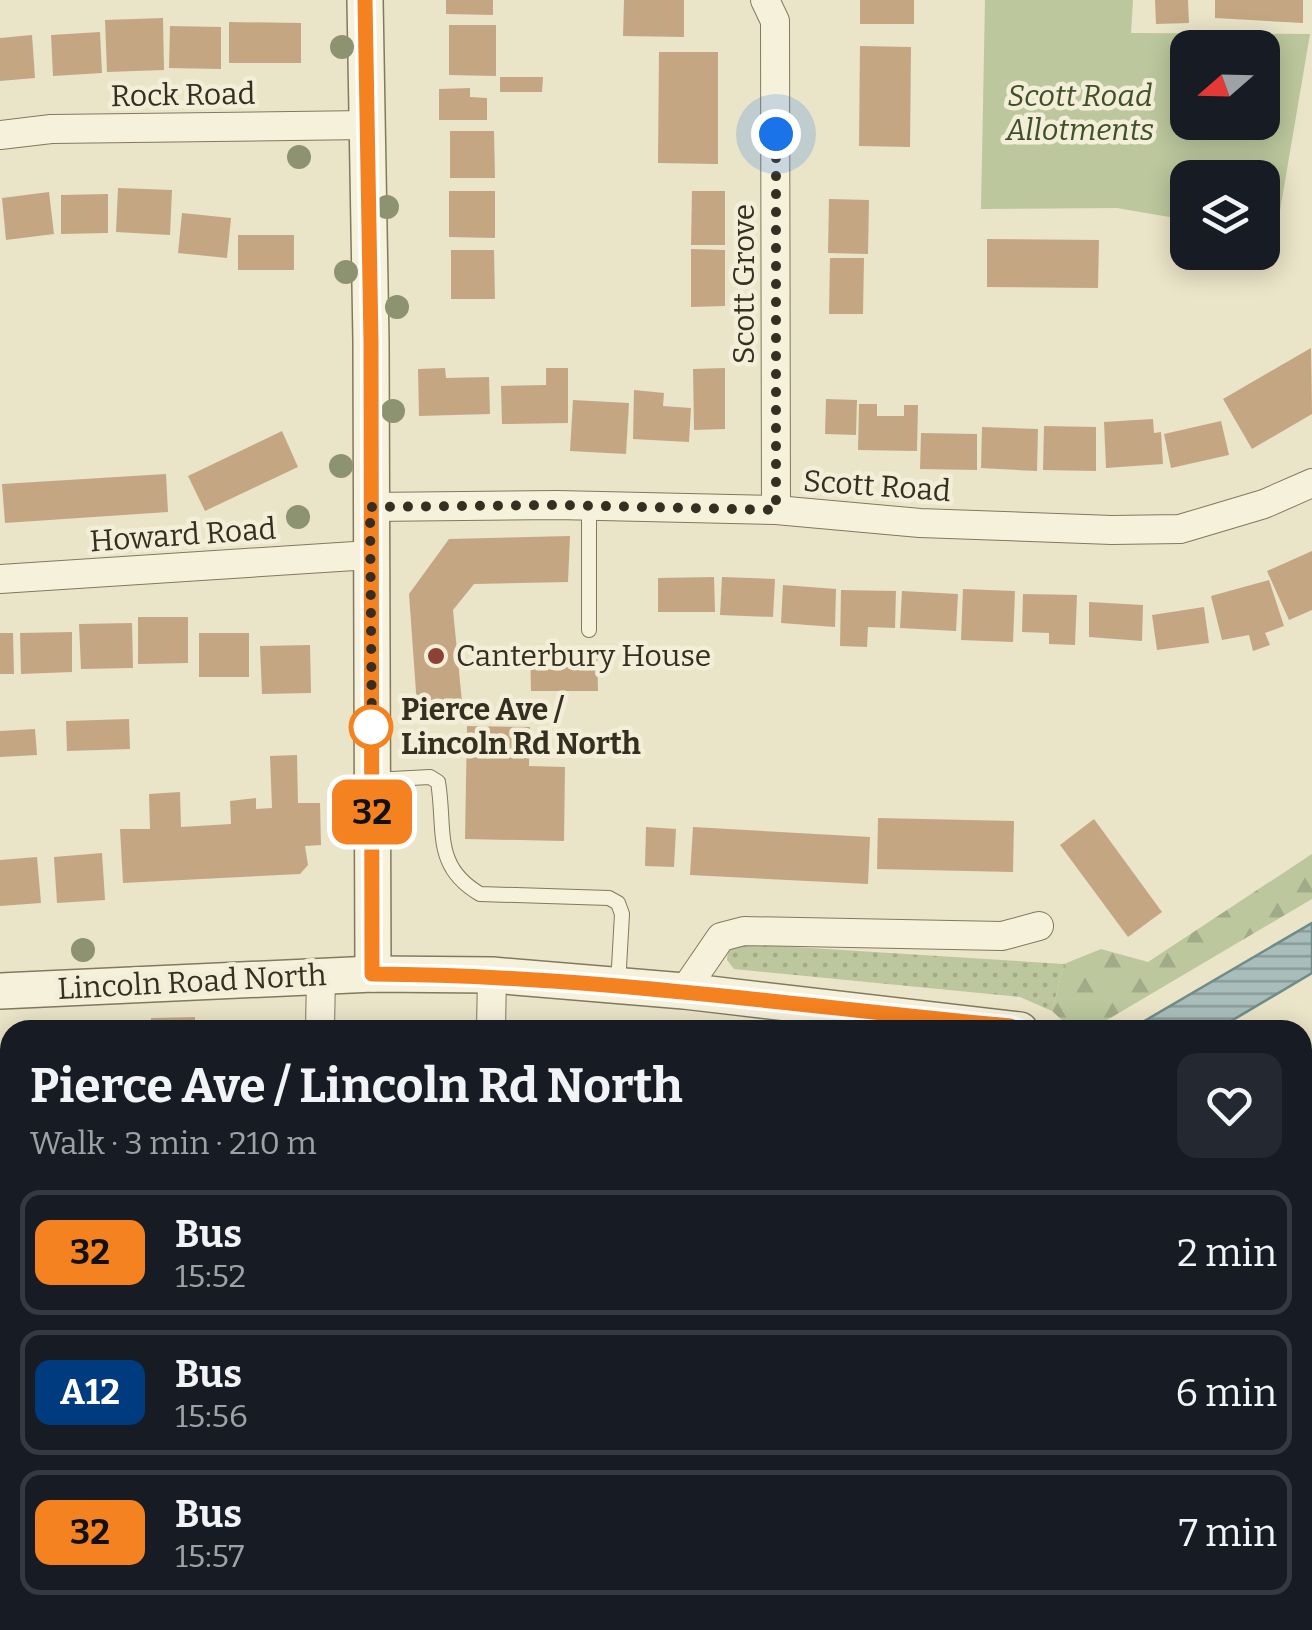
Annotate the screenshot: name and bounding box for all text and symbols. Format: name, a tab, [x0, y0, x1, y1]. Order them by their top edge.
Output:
north arrow	[1170, 30, 1280, 140]
map controls	[1170, 30, 1280, 270]
street label: Rock Road	[110, 76, 256, 114]
park label: Scott Road Allotments	[1004, 78, 1154, 148]
your location	[751, 109, 801, 159]
button: layers	[1170, 160, 1280, 270]
street label: Scott Grove	[726, 204, 762, 364]
street label: Scott Road	[802, 463, 952, 509]
street label: Howard Road	[89, 511, 278, 559]
place label: Canterbury House	[456, 638, 711, 674]
marker: Canterbury House	[425, 645, 447, 667]
place label: Pierce Ave / Lincoln Rd North	[401, 692, 641, 762]
marker: Pierce Ave / Lincoln Rd North	[350, 706, 392, 748]
line badge: 32	[327, 780, 417, 844]
text: 32	[352, 791, 392, 833]
street label: Lincoln Road North	[57, 957, 328, 1007]
button: heart	[1177, 1053, 1282, 1158]
text: Pierce Ave / Lincoln Rd North	[30, 1057, 683, 1115]
text: Walk · 3 min · 210 m	[30, 1124, 317, 1162]
text: Bus	[175, 1211, 242, 1257]
text: 2 min	[1177, 1230, 1277, 1276]
text: 32	[70, 1231, 110, 1273]
text: 15:52	[175, 1257, 246, 1295]
text: Bus	[175, 1351, 242, 1397]
text: 6 min	[1175, 1370, 1277, 1416]
text: A12	[60, 1371, 120, 1413]
text: 15:56	[175, 1397, 248, 1435]
text: Bus	[175, 1491, 242, 1537]
text: 7 min	[1179, 1510, 1277, 1556]
text: 32	[70, 1511, 110, 1553]
text: 15:57	[175, 1537, 244, 1575]

